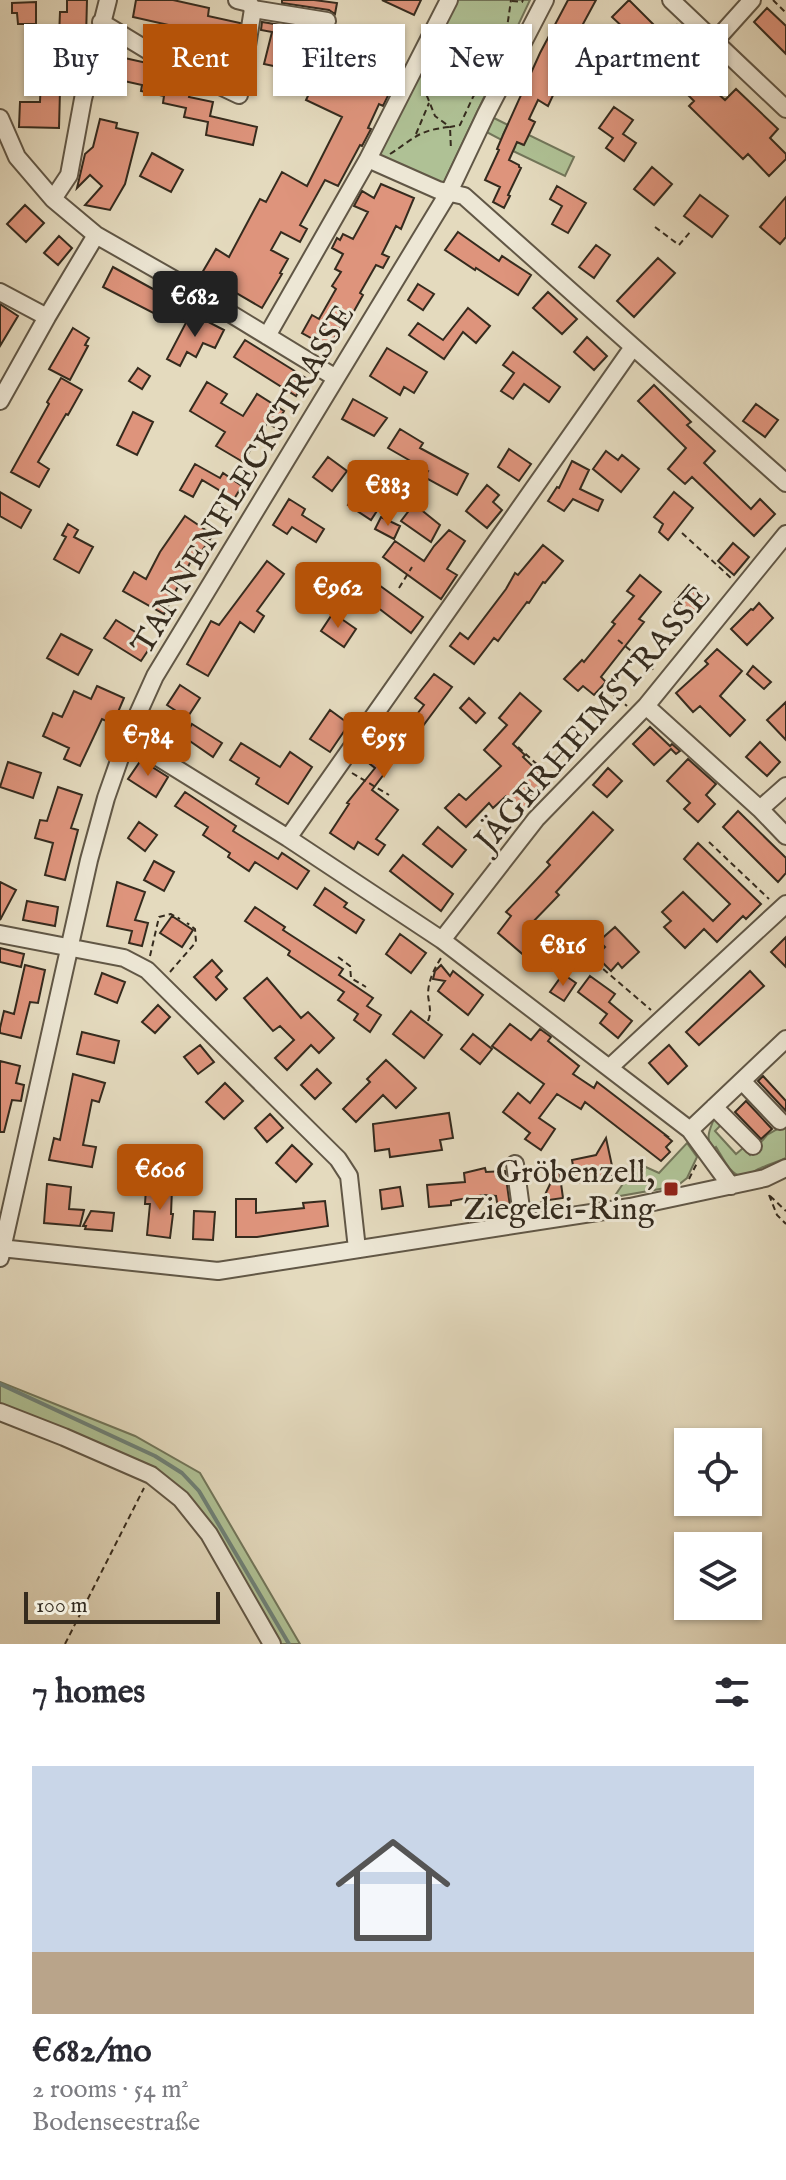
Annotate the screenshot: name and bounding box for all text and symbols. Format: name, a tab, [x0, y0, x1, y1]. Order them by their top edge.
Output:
chip: Buy	[24, 24, 127, 96]
chip: Rent	[143, 24, 257, 96]
chip: Filters	[273, 24, 405, 96]
chip: New	[421, 24, 532, 96]
chip: Apartment	[548, 24, 728, 96]
pin: €682	[148, 271, 242, 339]
text: €682	[171, 280, 219, 313]
street label: TANNENFLECKSTRASSE	[123, 298, 365, 663]
pin: €883	[341, 460, 435, 528]
text: €883	[365, 469, 411, 502]
pin: €962	[291, 562, 385, 630]
text: €962	[313, 571, 363, 604]
street label: JÄGERHEIMSTRASSE	[465, 578, 721, 863]
pin: €784	[101, 710, 195, 778]
pin: €955	[337, 712, 431, 780]
text: €784	[123, 719, 173, 752]
text: €955	[361, 721, 407, 754]
pin: €816	[516, 920, 610, 988]
text: €816	[540, 929, 586, 962]
pin: €606	[113, 1144, 207, 1212]
text: €606	[135, 1153, 185, 1186]
place label: Gröbenzell, Ziegelei-Ring	[464, 1153, 656, 1231]
marker: Gröbenzell, Ziegelei-Ring	[662, 1180, 680, 1198]
map controls	[674, 1428, 762, 1620]
button: locate	[674, 1428, 762, 1516]
button: layers	[674, 1532, 762, 1620]
scale bar	[24, 1588, 220, 1624]
text: 100 m	[36, 1592, 88, 1620]
icon: filters	[710, 1670, 754, 1714]
text: 7 homes	[32, 1671, 145, 1714]
icon: home	[321, 1818, 465, 1962]
text: €682/mo	[32, 2030, 152, 2073]
text: 2 rooms · 54 m²	[32, 2073, 189, 2106]
text: Bodenseestraße	[32, 2106, 200, 2139]

